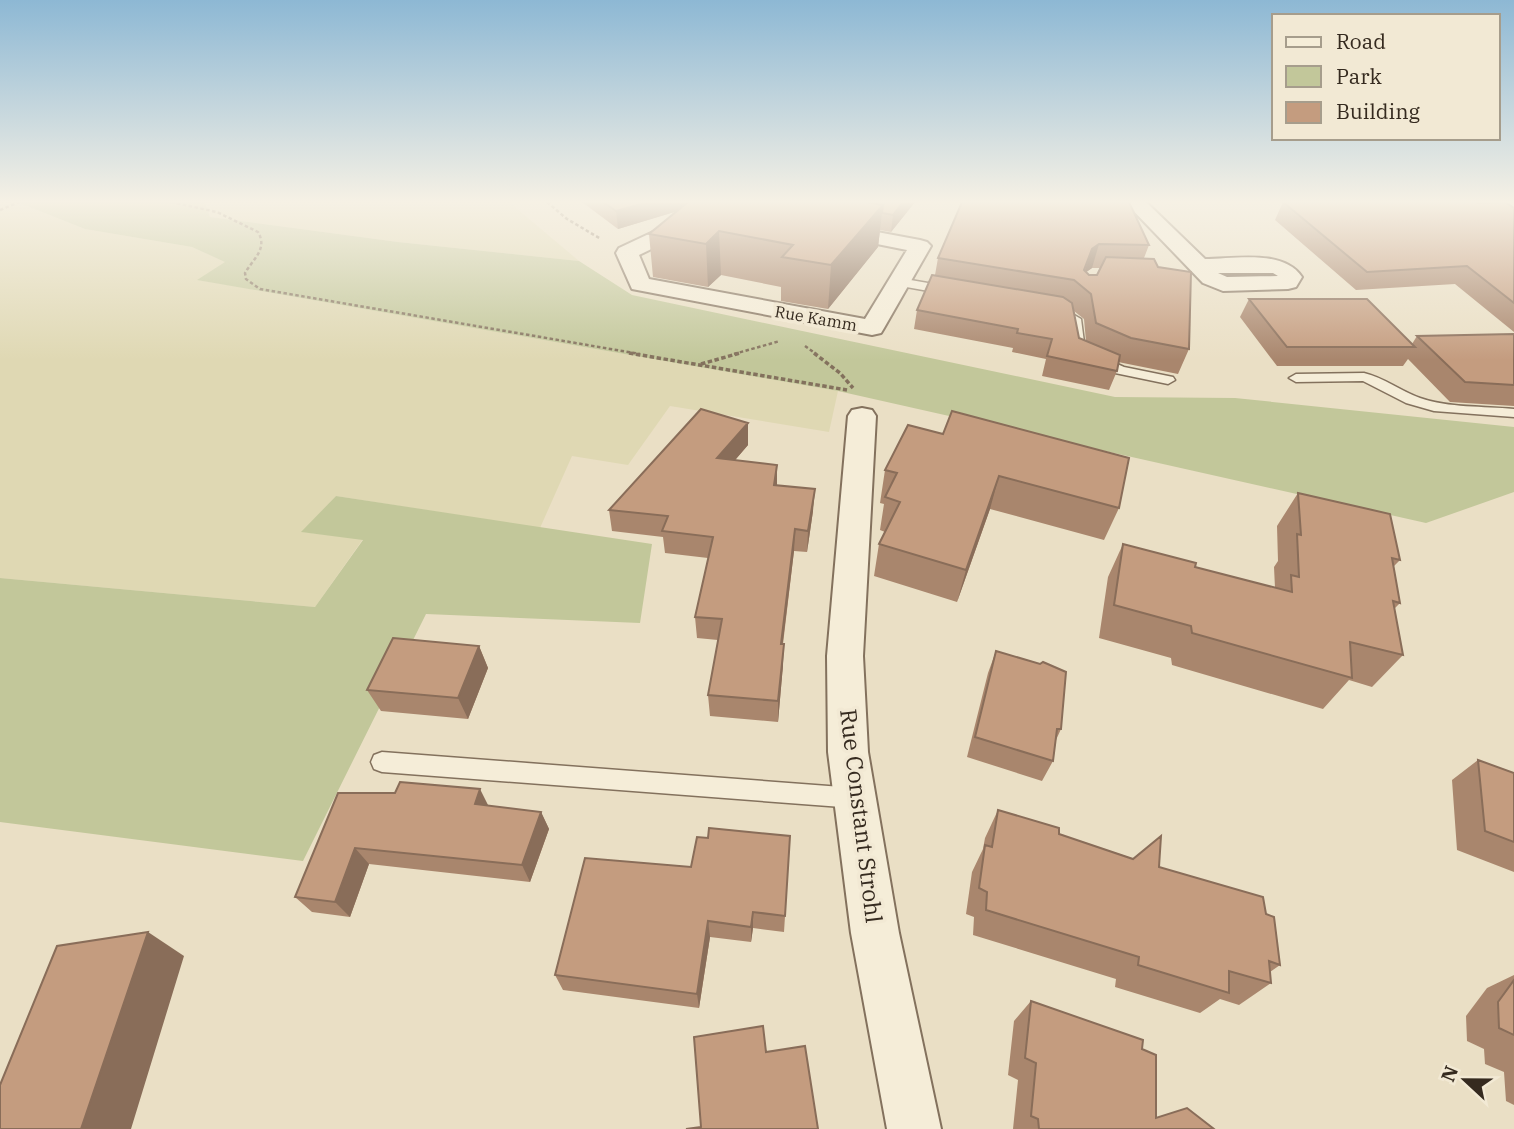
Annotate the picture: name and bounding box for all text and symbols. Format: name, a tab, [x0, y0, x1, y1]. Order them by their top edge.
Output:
legend	[1272, 14, 1500, 140]
text: Road	[1336, 27, 1386, 55]
text: Park	[1336, 62, 1383, 90]
text: Building	[1336, 97, 1421, 125]
street label: Rue Kamm	[773, 301, 859, 335]
street label: Rue Constant Strohl	[834, 707, 890, 925]
north arrow	[1430, 1045, 1500, 1115]
text: N	[1435, 1062, 1463, 1085]

